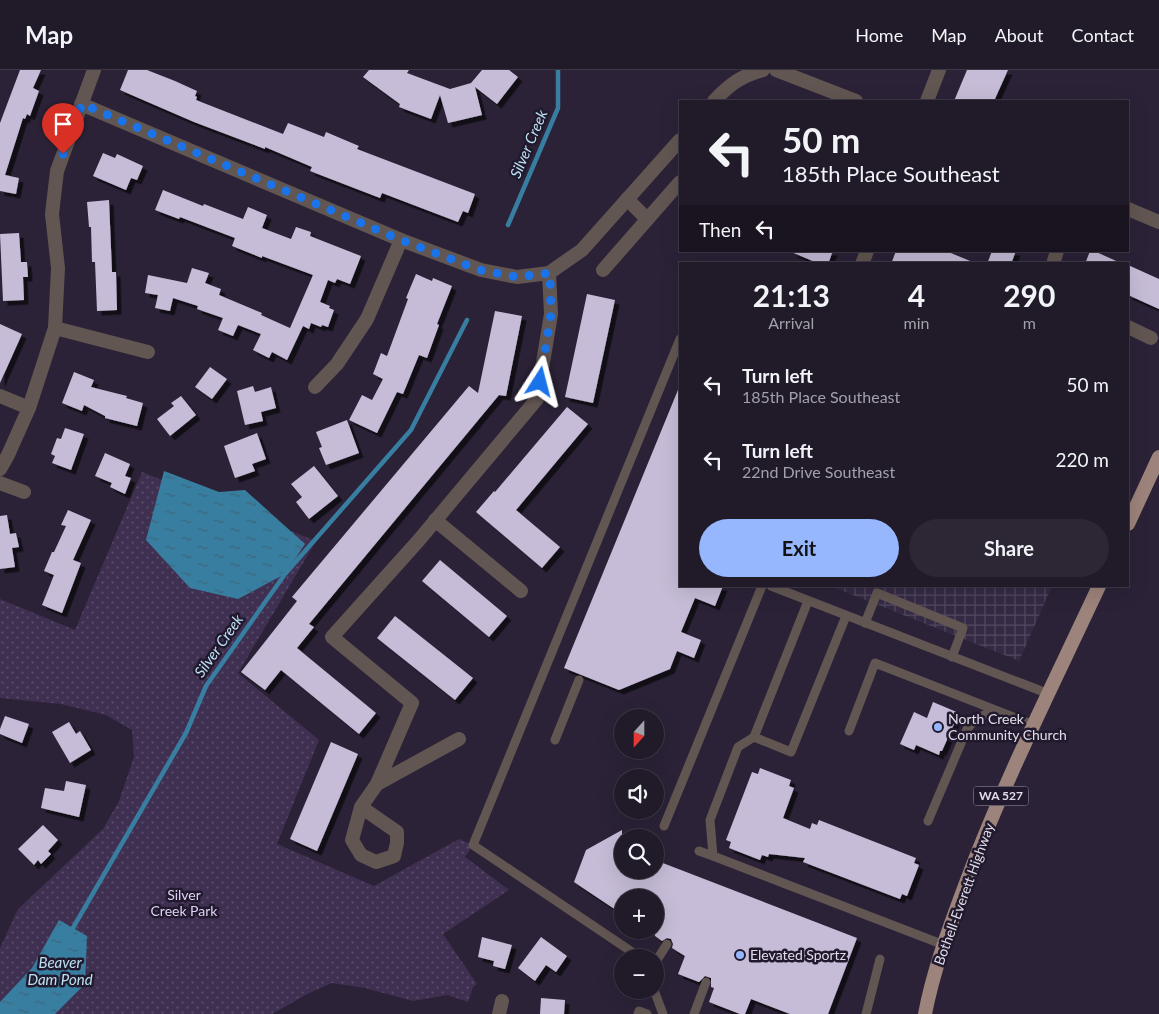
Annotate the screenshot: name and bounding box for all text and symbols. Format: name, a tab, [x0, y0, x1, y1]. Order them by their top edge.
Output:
text: Map	[25, 20, 73, 49]
text: Home	[855, 24, 903, 46]
text: Map	[931, 24, 967, 46]
text: About	[995, 24, 1044, 46]
text: Contact	[1072, 24, 1134, 46]
pin	[42, 103, 84, 154]
water label: Silver Creek	[506, 106, 551, 180]
icon: arrive	[49, 110, 77, 138]
text: 50 m	[782, 118, 860, 160]
icon: left	[699, 120, 764, 185]
text: 185th Place Southeast	[782, 160, 1000, 187]
icon: left	[751, 215, 779, 243]
text: Then	[699, 218, 741, 241]
text: 21:13	[753, 277, 830, 313]
text: 4	[908, 277, 925, 313]
text: 290	[1003, 277, 1055, 313]
text: Arrival	[768, 313, 814, 332]
text: min	[904, 313, 930, 332]
text: m	[1023, 313, 1036, 332]
position arrow	[513, 355, 565, 407]
text: Turn left	[742, 364, 813, 387]
icon: left	[699, 371, 727, 399]
text: 50 m	[1066, 373, 1109, 396]
text: 185th Place Southeast	[742, 387, 900, 406]
text: Turn left	[742, 439, 813, 462]
icon: left	[699, 446, 727, 474]
text: 220 m	[1055, 448, 1109, 471]
text: 22nd Drive Southeast	[742, 462, 895, 481]
button: Exit	[699, 519, 899, 577]
button: Share	[909, 519, 1109, 577]
water label: Silver Creek	[190, 610, 247, 680]
north arrow	[614, 709, 664, 759]
map controls	[614, 709, 664, 999]
place label: North Creek Community Church	[948, 710, 1067, 743]
marker: North Creek Community Church	[932, 721, 944, 733]
button: sound	[614, 769, 664, 819]
road number: WA 527	[974, 786, 1028, 806]
street label: Bothell-Everett Highway	[930, 820, 997, 967]
button: search	[614, 829, 664, 879]
park label: Silver Creek Park	[151, 886, 218, 919]
button: +	[614, 889, 664, 939]
place label: Elevated Sportz	[750, 946, 846, 963]
button: −	[614, 949, 664, 999]
marker: Elevated Sportz	[734, 949, 746, 961]
water label: Beaver Dam Pond	[27, 953, 93, 988]

